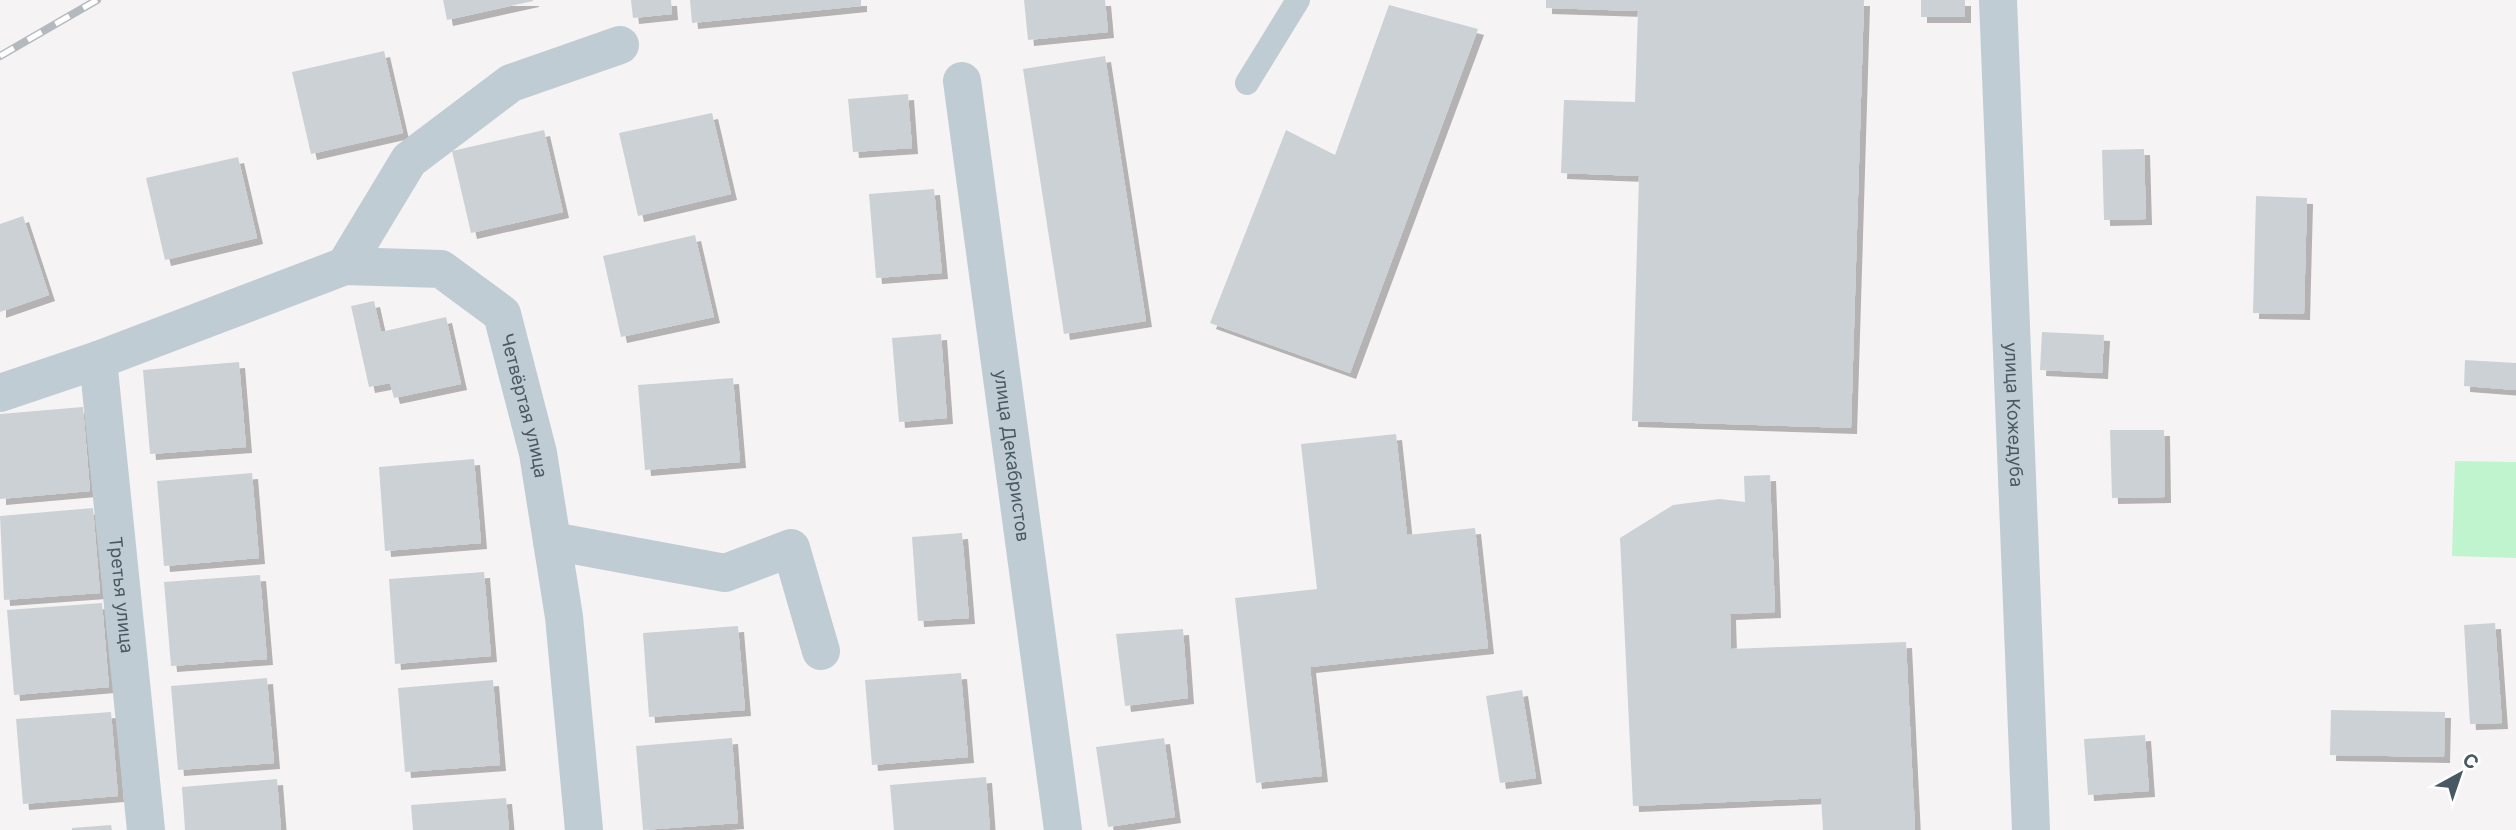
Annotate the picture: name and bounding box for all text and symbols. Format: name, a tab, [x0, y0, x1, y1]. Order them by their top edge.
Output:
street label: Четвёртая улица	[497, 331, 552, 479]
street label: улица Кожедуба	[2001, 342, 2028, 488]
street label: улица Декабристов	[991, 368, 1034, 543]
street label: Третья улица	[106, 535, 138, 654]
north arrow	[2425, 739, 2495, 809]
text: С	[2458, 748, 2483, 775]

